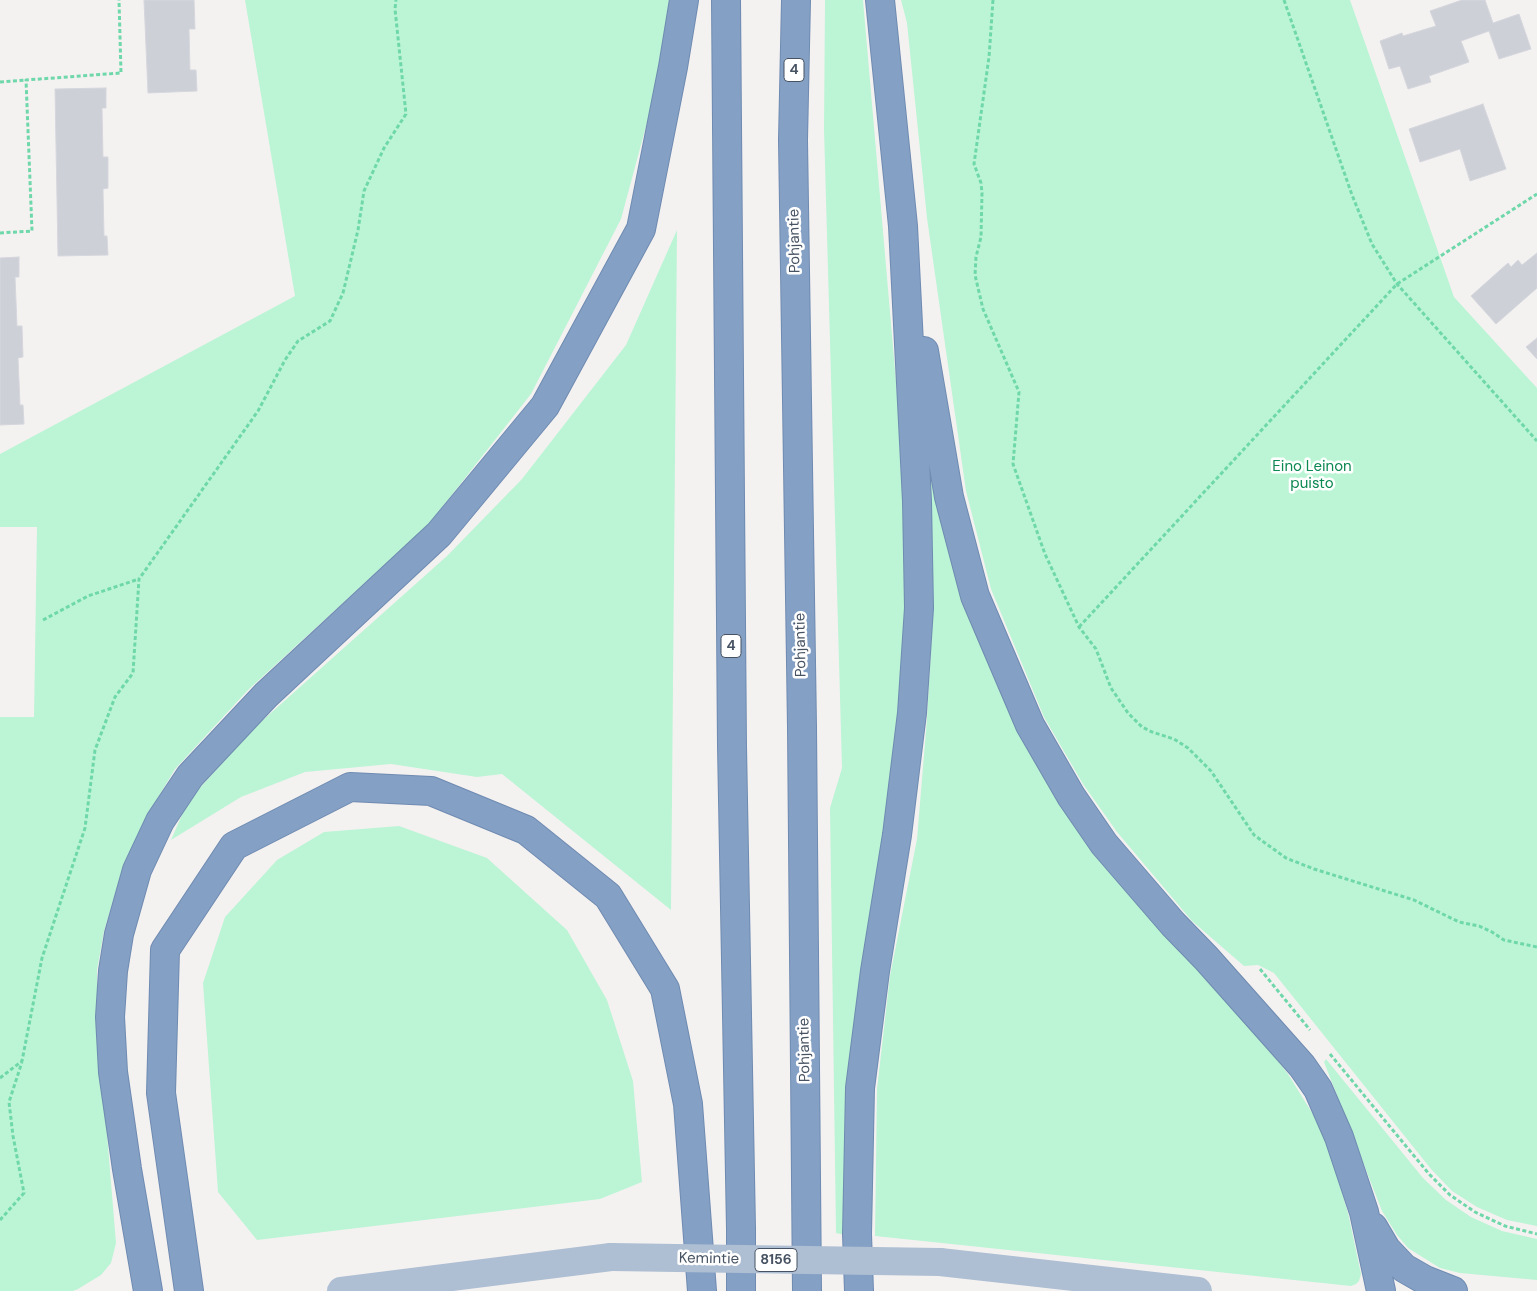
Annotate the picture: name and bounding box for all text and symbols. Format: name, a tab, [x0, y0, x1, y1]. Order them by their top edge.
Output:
road number: 4	[784, 58, 804, 82]
street label: Pohjantie	[785, 209, 805, 273]
park label: Eino Leinon puisto	[1272, 458, 1352, 493]
street label: Pohjantie	[791, 613, 811, 677]
road number: 4	[721, 634, 741, 658]
street label: Pohjantie	[795, 1018, 815, 1082]
road number: 8156	[755, 1248, 797, 1272]
street label: Kemintie	[679, 1249, 739, 1269]

